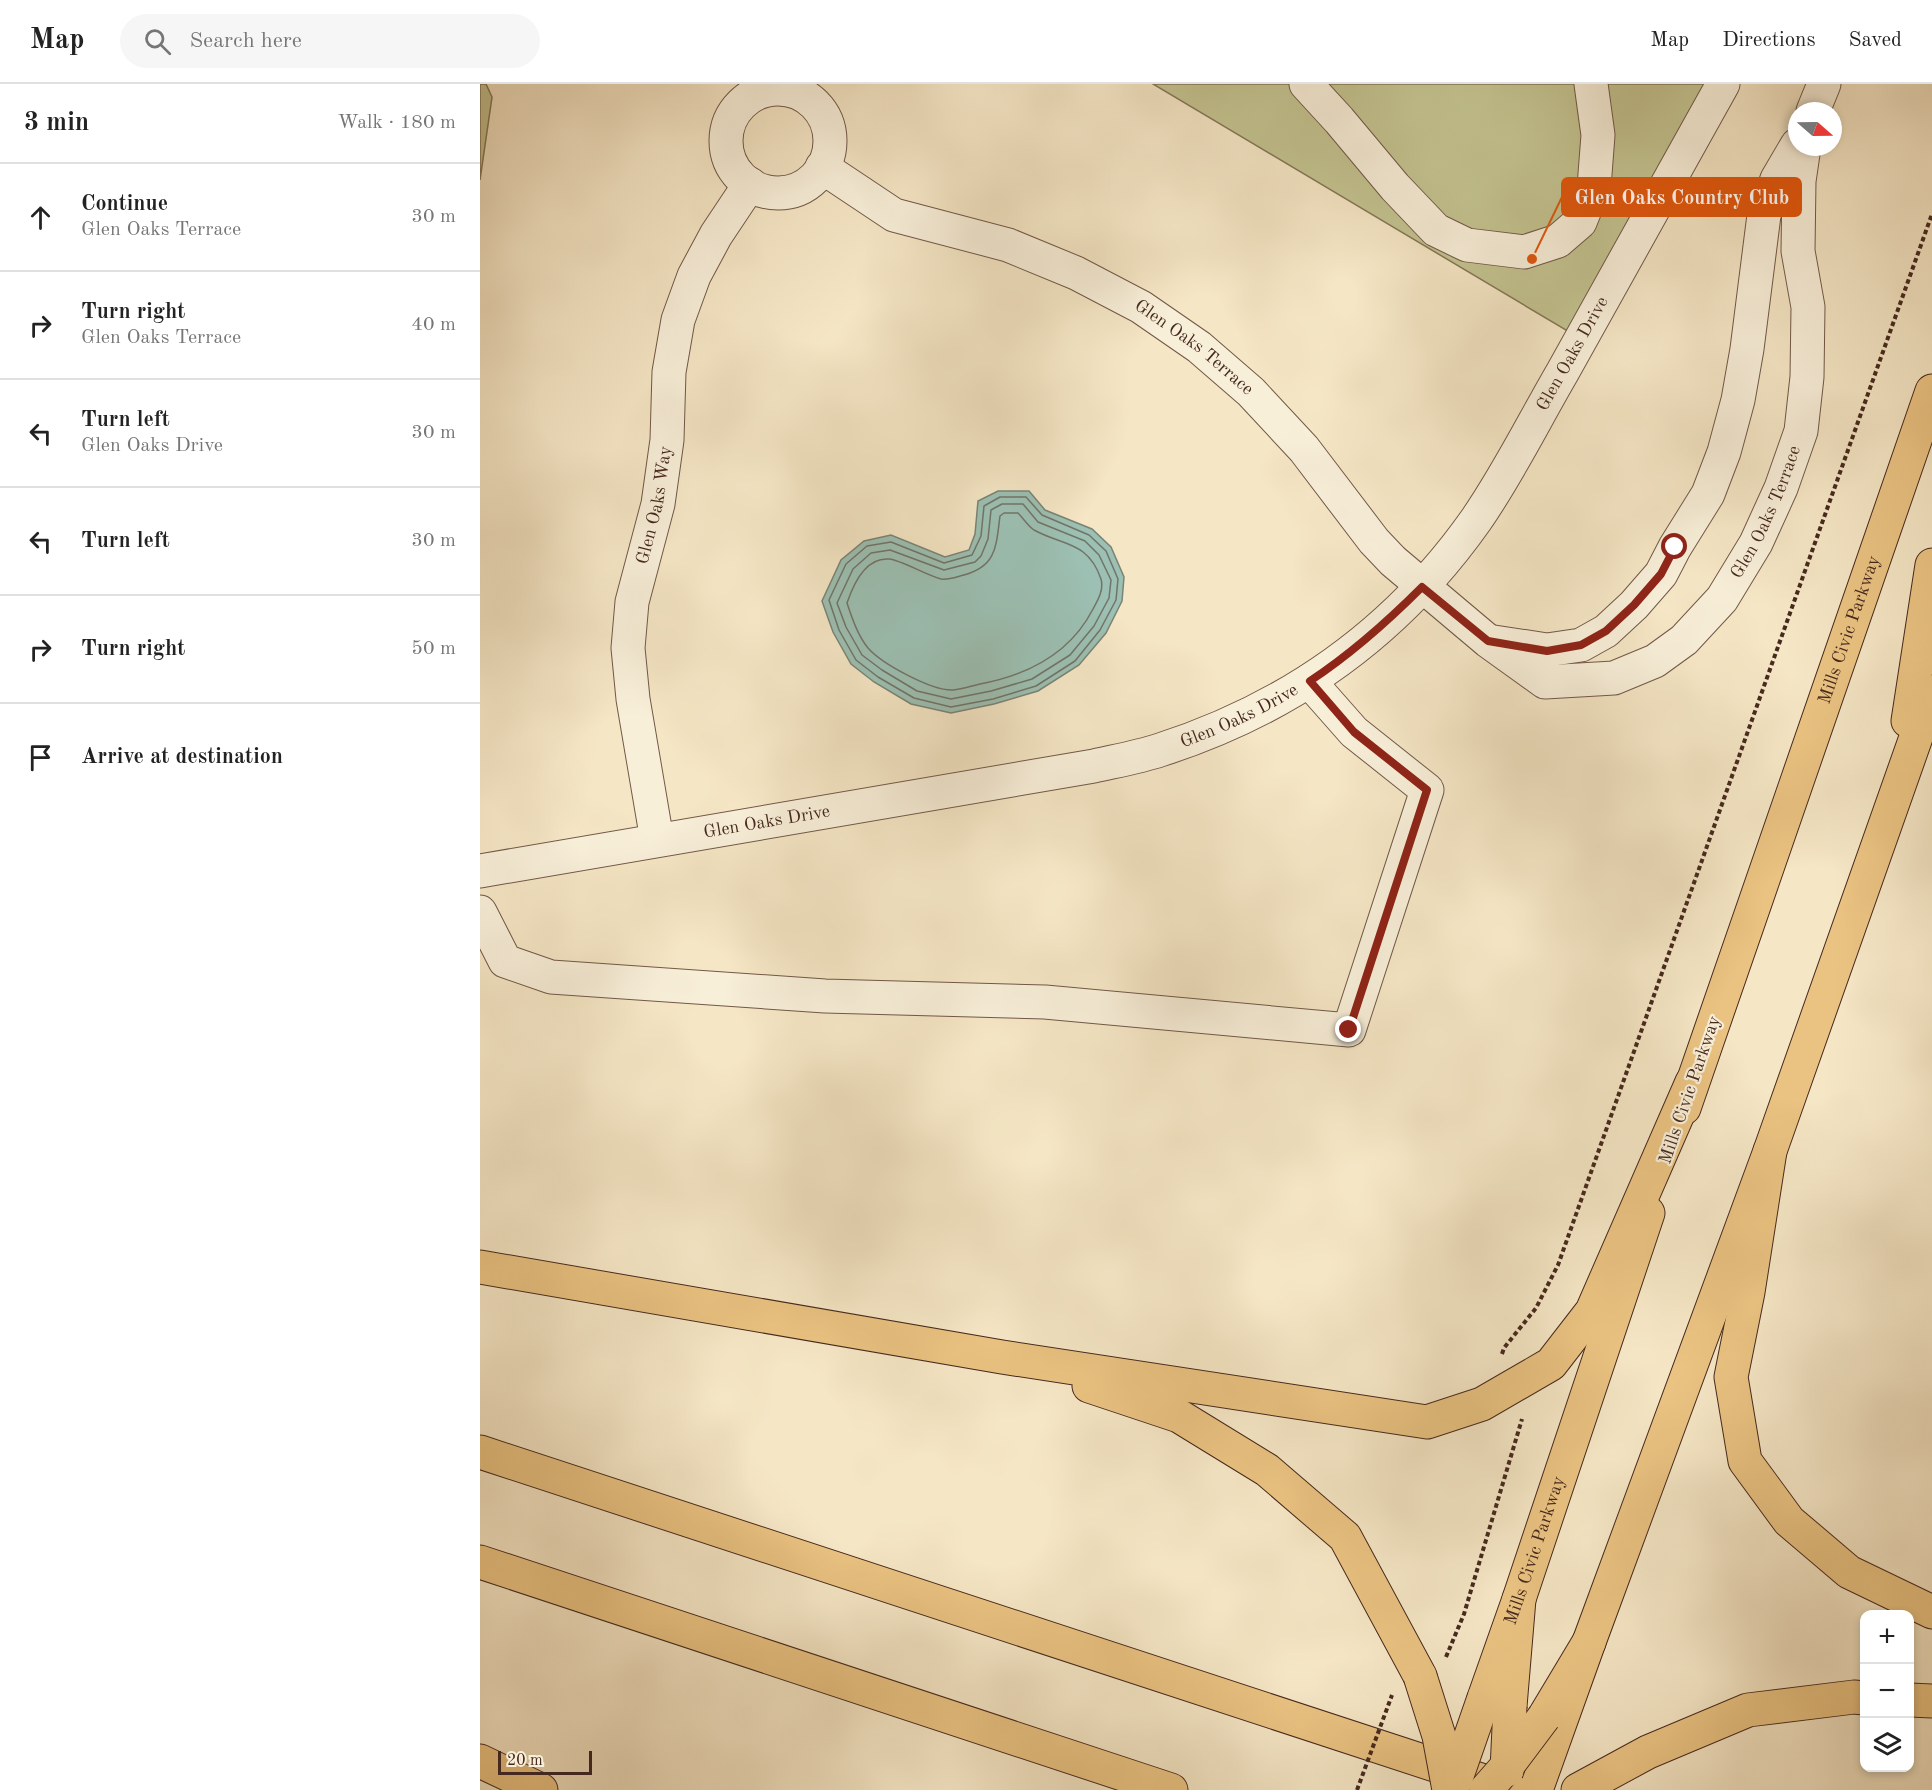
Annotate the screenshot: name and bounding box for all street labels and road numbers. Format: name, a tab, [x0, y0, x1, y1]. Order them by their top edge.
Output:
street label: Glen Oaks Drive	[1533, 294, 1612, 414]
street label: Glen Oaks Terrace	[1131, 296, 1257, 399]
street label: Glen Oaks Terrace	[1728, 443, 1804, 582]
street label: Glen Oaks Way	[633, 444, 675, 566]
street label: Mills Civic Parkway	[1815, 553, 1883, 706]
street label: Glen Oaks Drive	[1178, 681, 1301, 751]
street label: Glen Oaks Drive	[702, 802, 831, 842]
street label: Mills Civic Parkway	[1656, 1013, 1724, 1166]
street label: Mills Civic Parkway	[1502, 1474, 1568, 1627]

